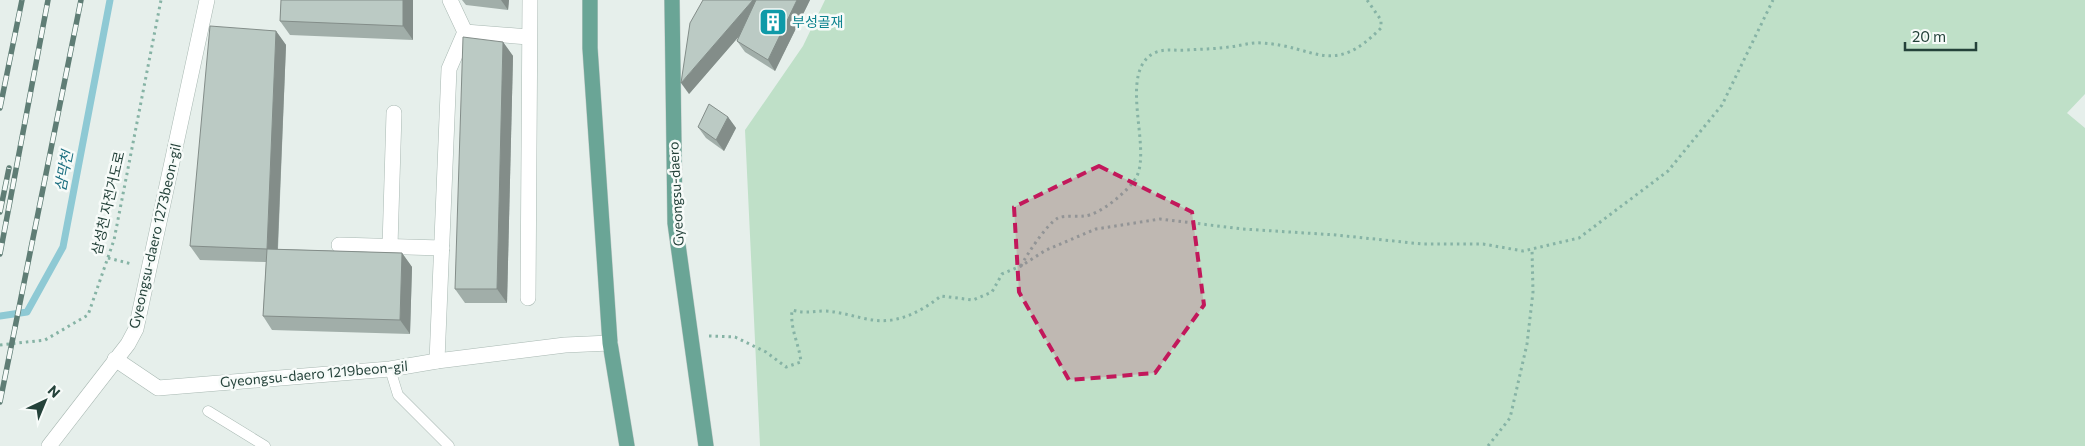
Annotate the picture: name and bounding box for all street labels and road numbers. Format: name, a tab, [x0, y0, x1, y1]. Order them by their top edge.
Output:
street label: Gyeongsu-daero	[664, 141, 687, 247]
street label: Gyeongsu-daero 1273beon-gil	[125, 142, 184, 330]
street label: 삼성천 자전거도로	[87, 149, 128, 256]
street label: Gyeongsu-daero 1219beon-gil	[219, 357, 409, 390]

